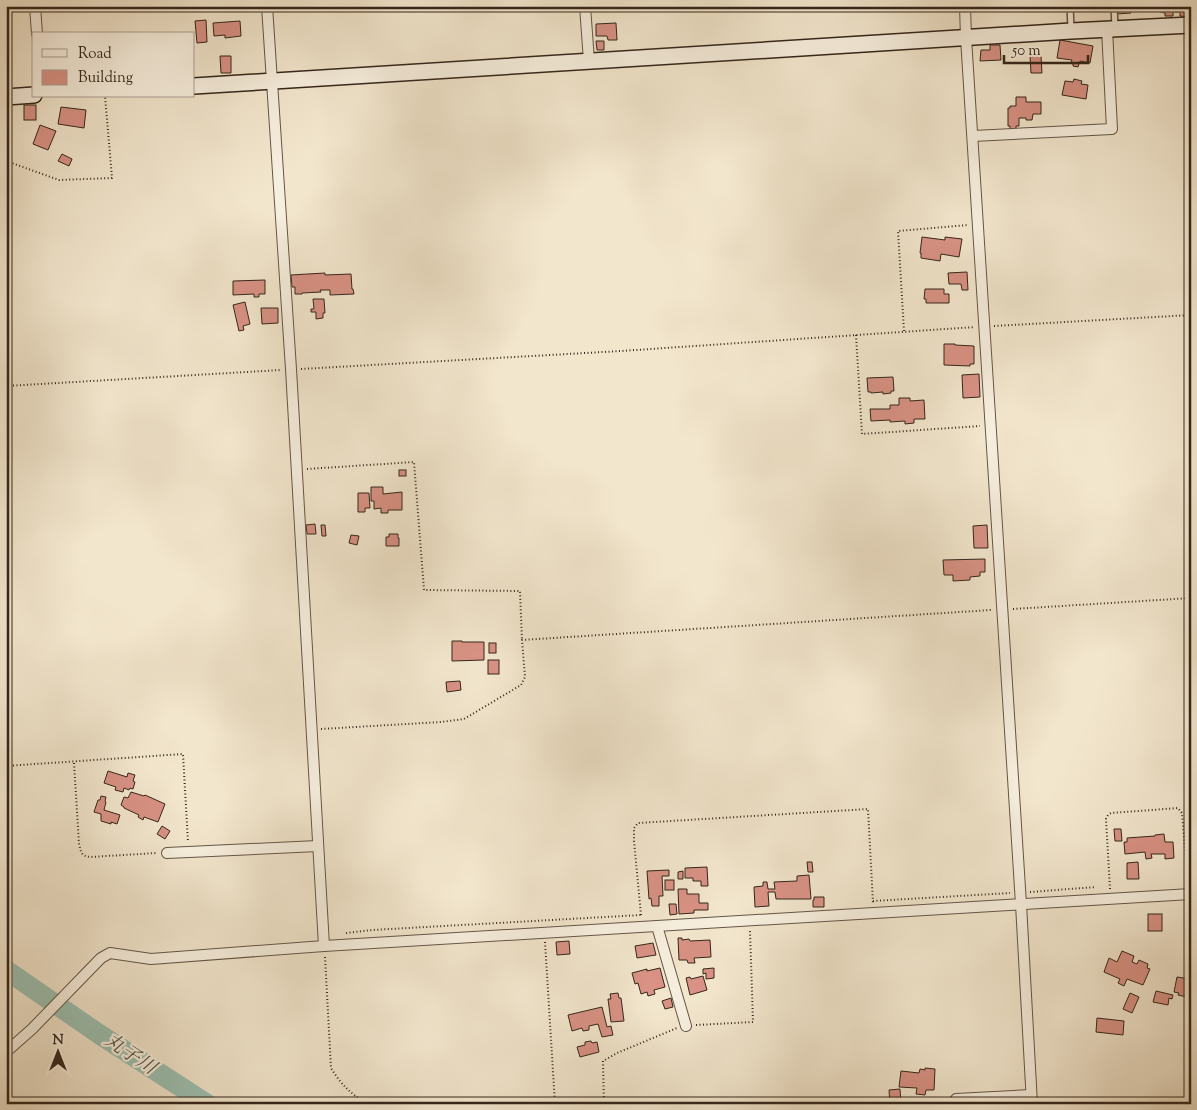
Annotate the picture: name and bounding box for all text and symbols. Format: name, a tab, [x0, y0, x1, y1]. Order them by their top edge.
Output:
legend	[32, 32, 195, 98]
scale bar	[1004, 32, 1088, 64]
text: 50 m	[1011, 41, 1041, 62]
text: Road	[78, 44, 112, 65]
text: Building	[78, 68, 133, 89]
north arrow	[32, 1028, 82, 1078]
water label: 丸子川	[98, 1028, 162, 1083]
text: N	[52, 1031, 64, 1051]

